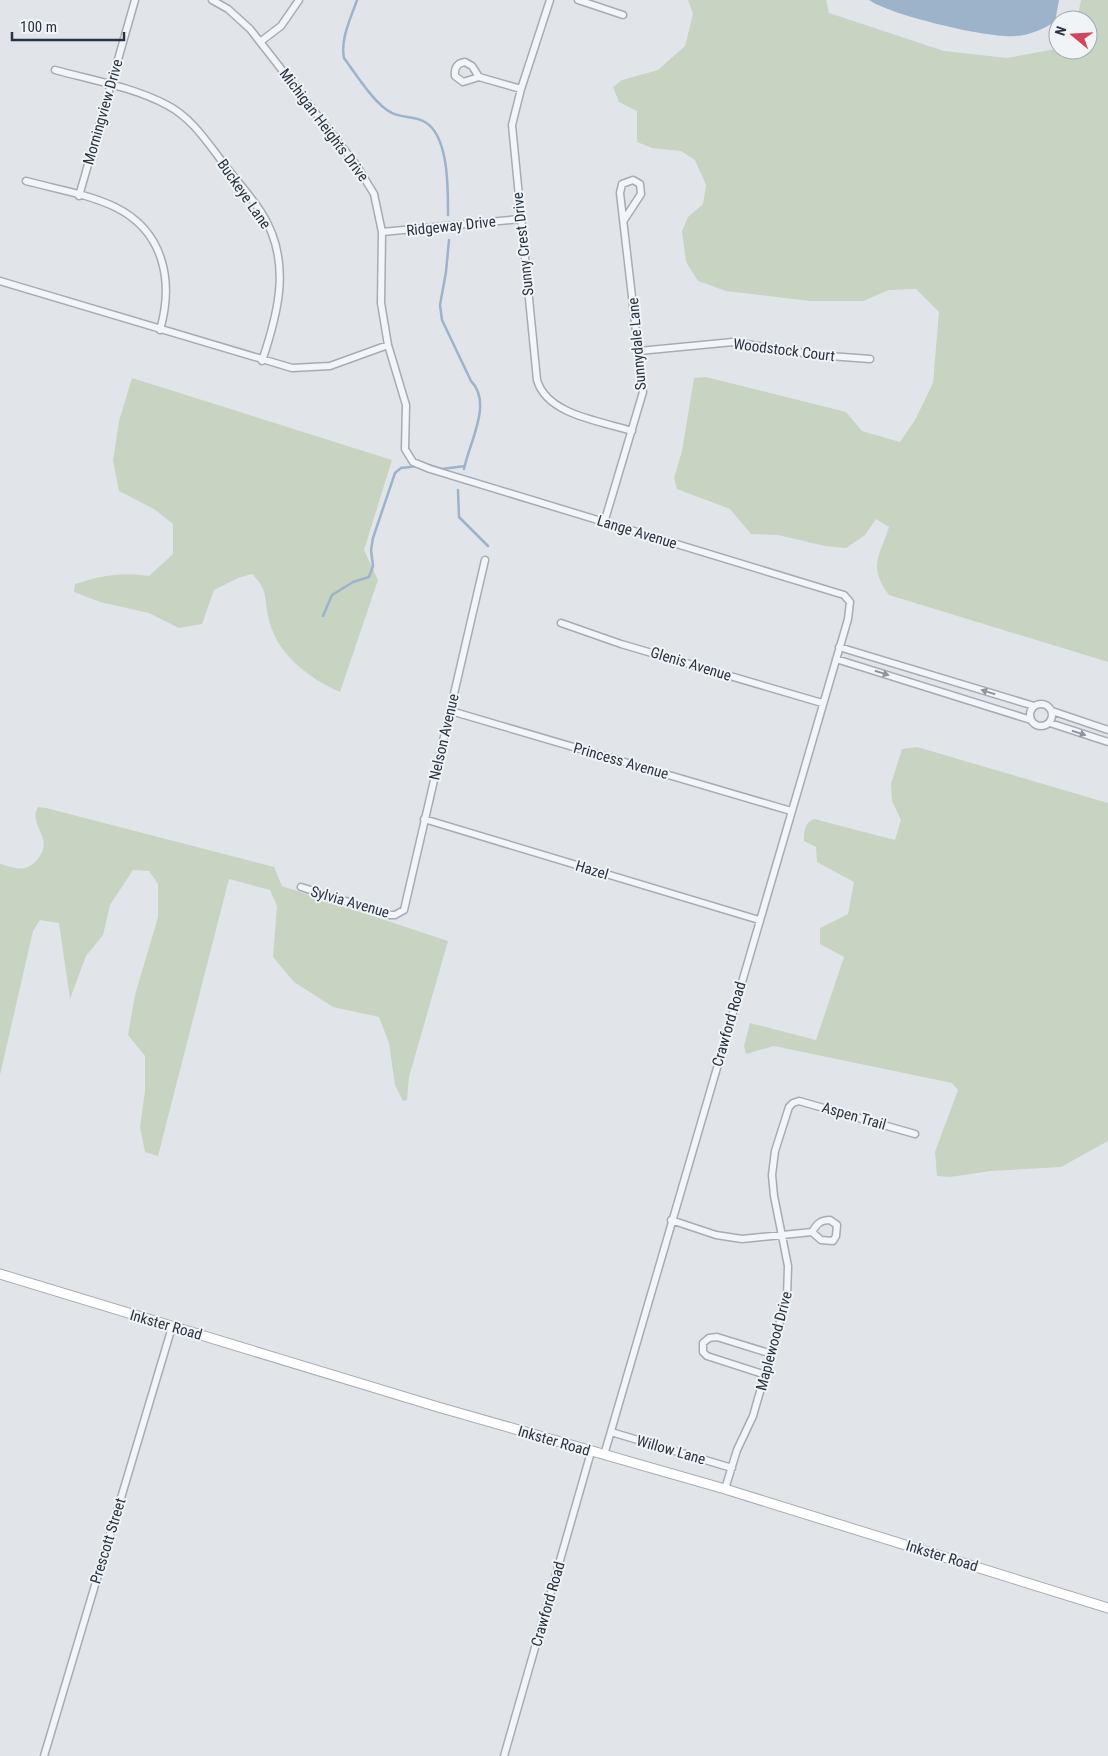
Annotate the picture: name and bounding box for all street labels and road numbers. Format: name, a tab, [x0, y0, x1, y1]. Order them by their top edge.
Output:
street label: Morningview Drive	[79, 57, 127, 167]
street label: Michigan Heights Drive	[276, 65, 372, 185]
street label: Buckeye Lane	[213, 156, 275, 232]
street label: Sunny Crest Drive	[509, 191, 537, 297]
street label: Ridgeway Drive	[405, 212, 497, 240]
street label: Sunnydale Lane	[624, 297, 650, 391]
street label: Woodstock Court	[732, 335, 836, 365]
street label: Lange Avenue	[595, 511, 679, 553]
street label: Glenis Avenue	[648, 643, 734, 685]
street label: Nelson Avenue	[425, 692, 463, 782]
street label: Princess Avenue	[571, 739, 671, 783]
street label: Hazel	[573, 857, 611, 883]
street label: Sylvia Avenue	[309, 882, 391, 922]
street label: Crawford Road	[708, 980, 750, 1068]
street label: Aspen Trail	[820, 1098, 888, 1134]
street label: Maplewood Drive	[752, 1289, 796, 1393]
street label: Inkster Road	[128, 1306, 204, 1344]
street label: Inkster Road	[516, 1422, 592, 1460]
street label: Willow Lane	[634, 1432, 708, 1468]
street label: Prescott Street	[86, 1496, 130, 1586]
street label: Inkster Road	[904, 1537, 980, 1575]
street label: Crawford Road	[527, 1560, 569, 1648]

